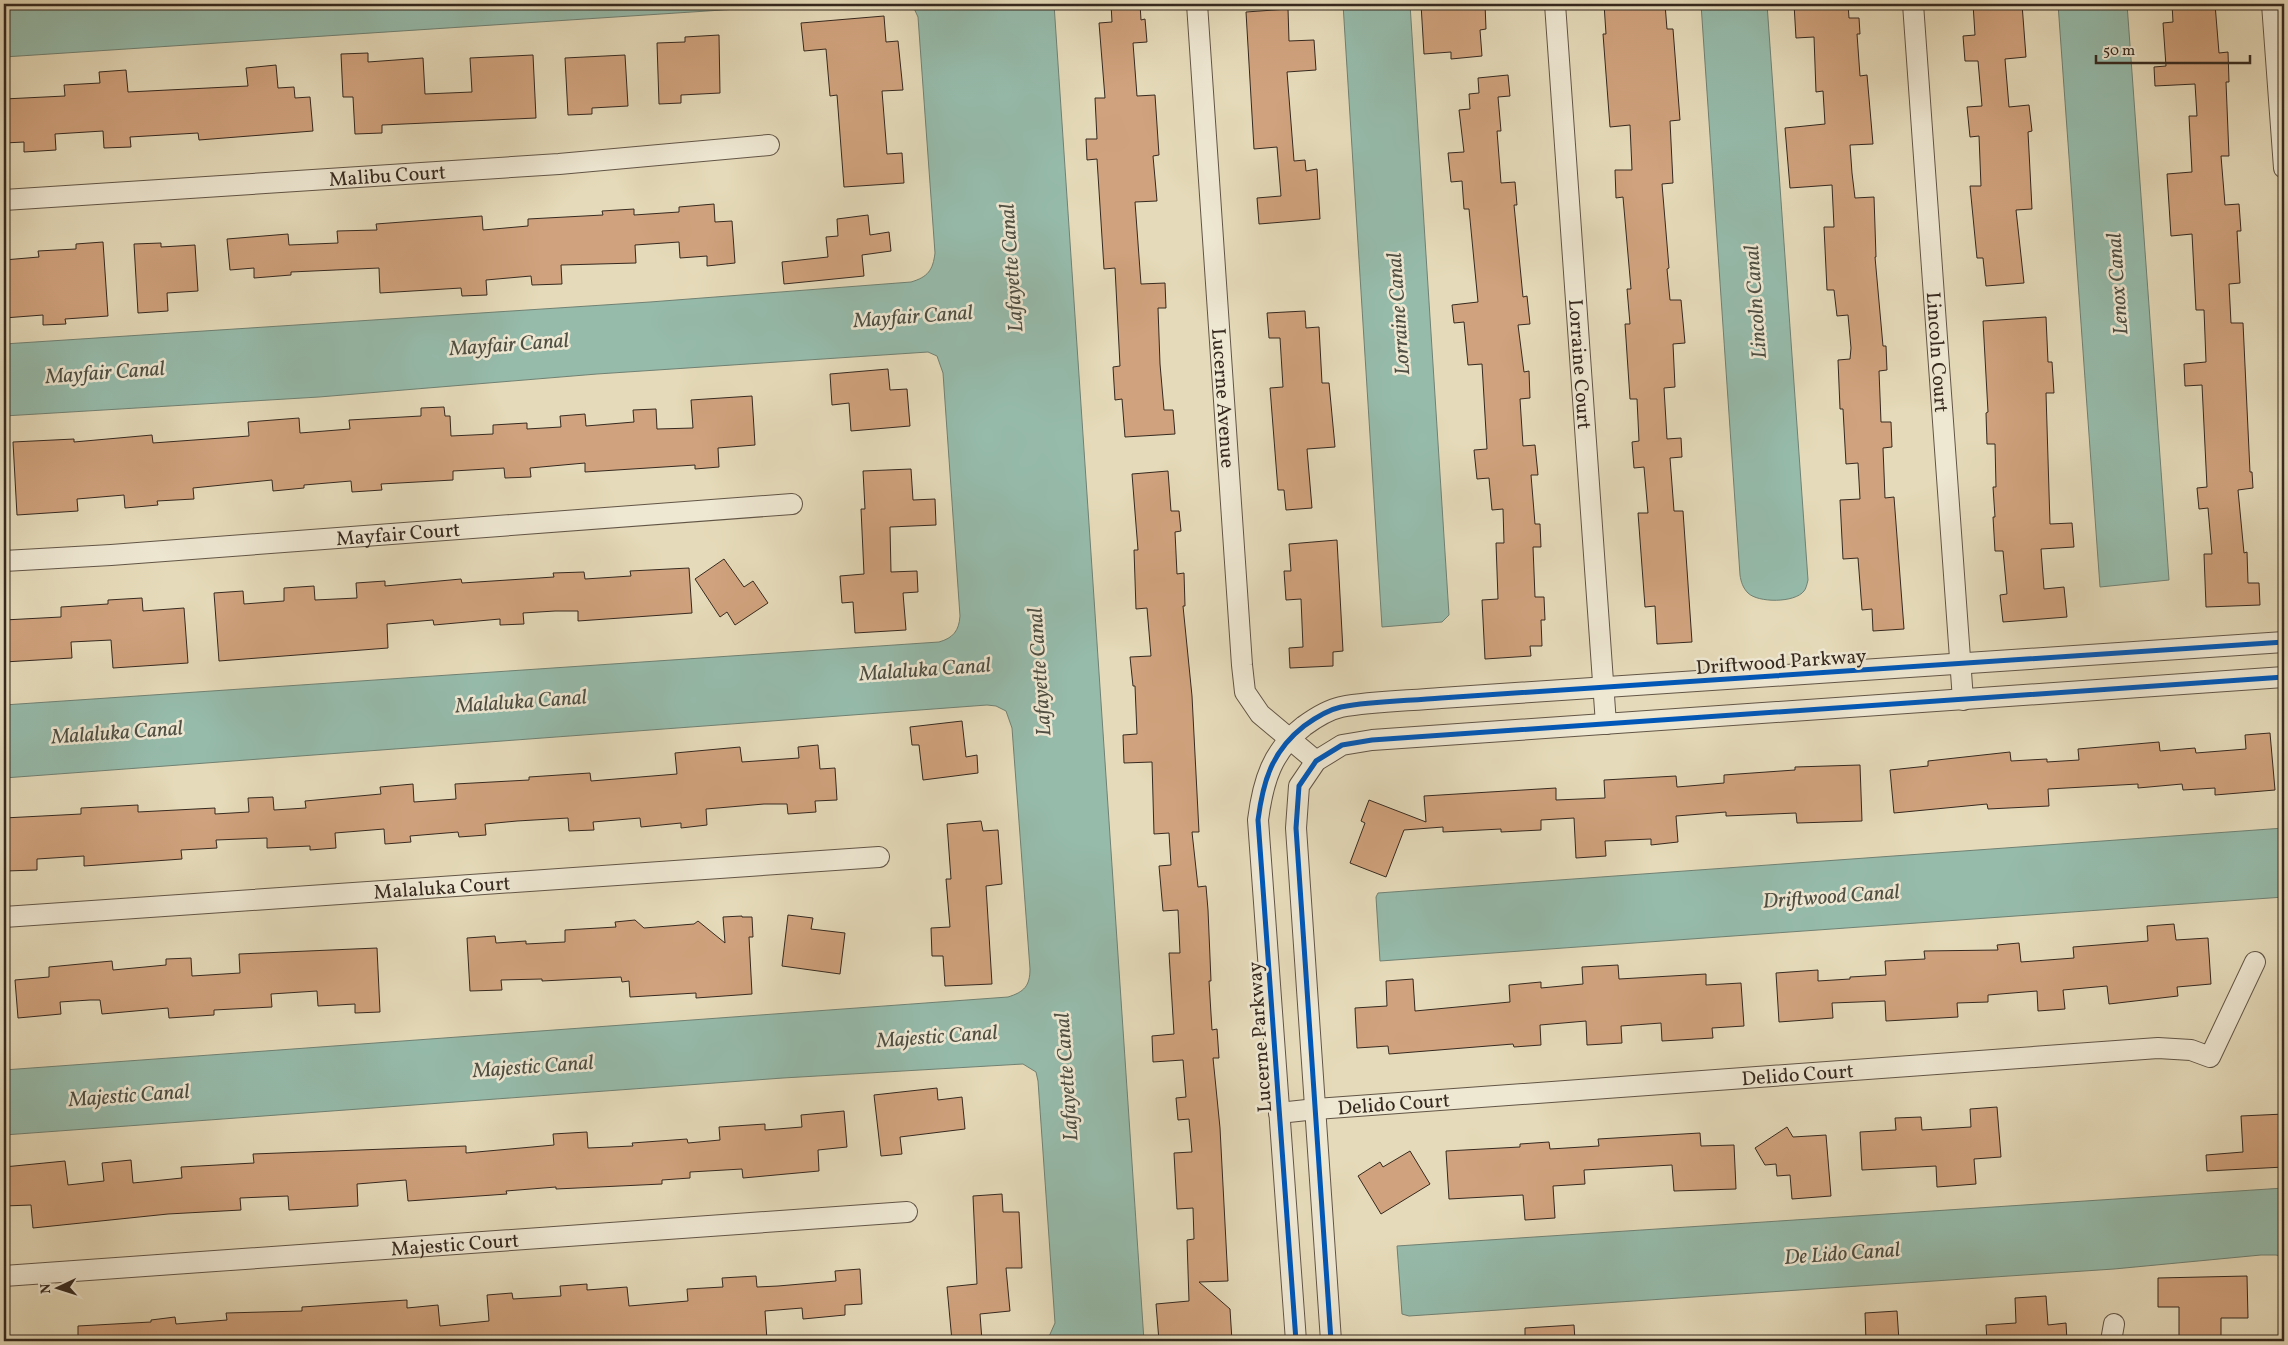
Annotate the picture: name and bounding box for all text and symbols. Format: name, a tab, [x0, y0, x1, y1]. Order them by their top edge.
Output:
scale bar	[2096, 32, 2249, 64]
text: 50 m	[2103, 41, 2135, 62]
street label: Malibu Court	[328, 159, 447, 195]
water label: Lafayette Canal	[994, 203, 1031, 333]
water label: Lenox Canal	[2100, 232, 2137, 336]
water label: Lincoln Canal	[1738, 244, 1775, 360]
water label: Lorraine Canal	[1381, 252, 1418, 376]
street label: Lincoln Court	[1918, 291, 1954, 414]
street label: Lorraine Court	[1560, 298, 1597, 430]
water label: Mayfair Canal	[851, 299, 974, 336]
water label: Mayfair Canal	[447, 327, 570, 364]
street label: Lucerne Avenue	[1203, 327, 1241, 469]
water label: Mayfair Canal	[43, 355, 166, 392]
street label: Mayfair Court	[335, 517, 461, 554]
water label: Lafayette Canal	[1022, 607, 1059, 737]
street label: Driftwood Parkway	[1695, 643, 1868, 683]
water label: Malaluka Canal	[857, 651, 992, 690]
water label: Malaluka Canal	[453, 683, 588, 722]
water label: Malaluka Canal	[49, 714, 184, 753]
street label: Malaluka Court	[373, 870, 511, 908]
water label: Driftwood Canal	[1762, 878, 1901, 917]
street label: Lucerne Parkway	[1242, 960, 1280, 1113]
water label: Lafayette Canal	[1049, 1012, 1086, 1142]
water label: Majestic Canal	[875, 1019, 998, 1056]
water label: Majestic Canal	[471, 1049, 594, 1086]
street label: Delido Court	[1741, 1058, 1855, 1094]
water label: Majestic Canal	[67, 1078, 190, 1115]
street label: Delido Court	[1337, 1087, 1451, 1123]
street label: Majestic Court	[390, 1228, 520, 1265]
water label: De Lido Canal	[1783, 1236, 1901, 1273]
north arrow	[32, 1262, 82, 1312]
text: N	[37, 1283, 56, 1295]

